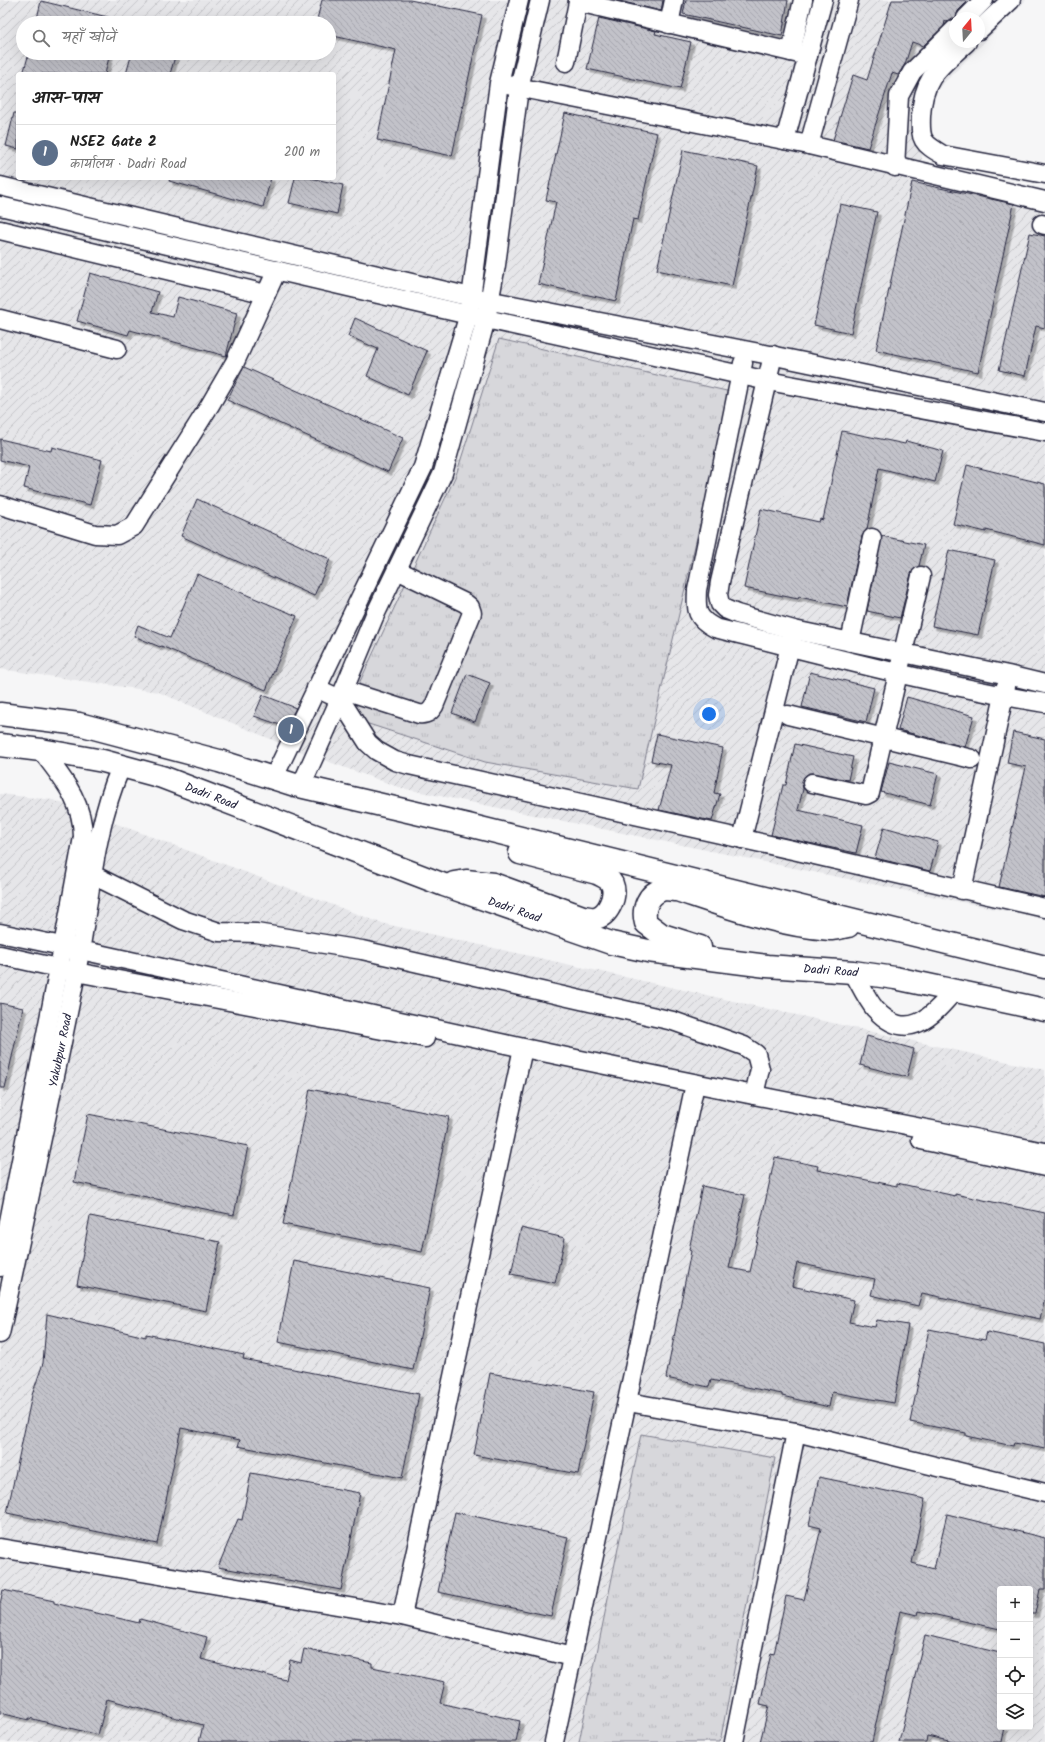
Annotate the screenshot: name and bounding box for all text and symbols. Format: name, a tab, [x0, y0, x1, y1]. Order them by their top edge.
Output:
north arrow	[949, 12, 985, 48]
search box	[16, 16, 336, 60]
text: यहाँ खोजें	[62, 26, 116, 50]
icon: search	[30, 27, 52, 49]
text: आस-पास	[32, 85, 100, 112]
text: NSEZ Gate 2	[70, 130, 157, 154]
text: 1	[43, 142, 47, 163]
text: 200 m	[284, 142, 320, 163]
text: कार्यालय · Dadri Road	[70, 154, 186, 175]
your location	[699, 704, 719, 724]
pin: 1	[278, 715, 304, 745]
street label: Dadri Road	[182, 778, 241, 815]
street label: Dadri Road	[485, 892, 544, 928]
street label: Dadri Road	[803, 960, 861, 983]
street label: Yakubpur Road	[44, 1011, 78, 1089]
map controls	[997, 1586, 1033, 1730]
button: +	[997, 1586, 1033, 1622]
button: −	[997, 1622, 1033, 1658]
button: locate	[997, 1658, 1033, 1694]
button: layers	[997, 1694, 1033, 1730]

